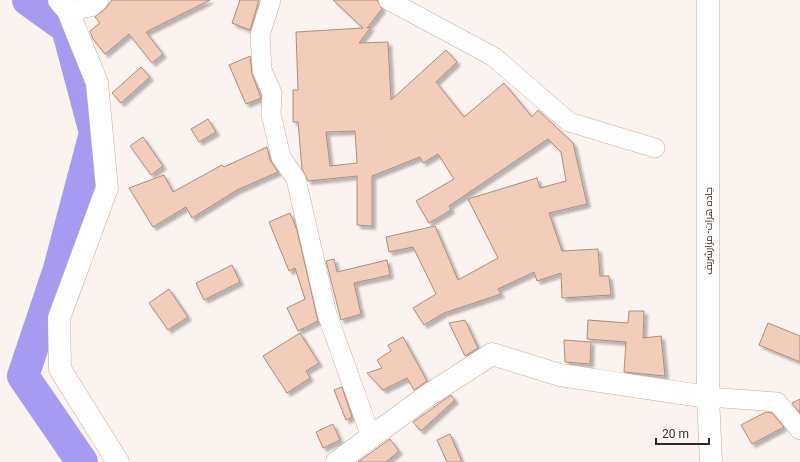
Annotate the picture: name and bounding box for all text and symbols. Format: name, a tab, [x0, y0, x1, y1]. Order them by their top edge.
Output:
street label: جاده هرات- مزارشریف	[703, 187, 714, 275]
scale bar	[656, 420, 709, 446]
text: 20 m	[662, 427, 689, 441]

